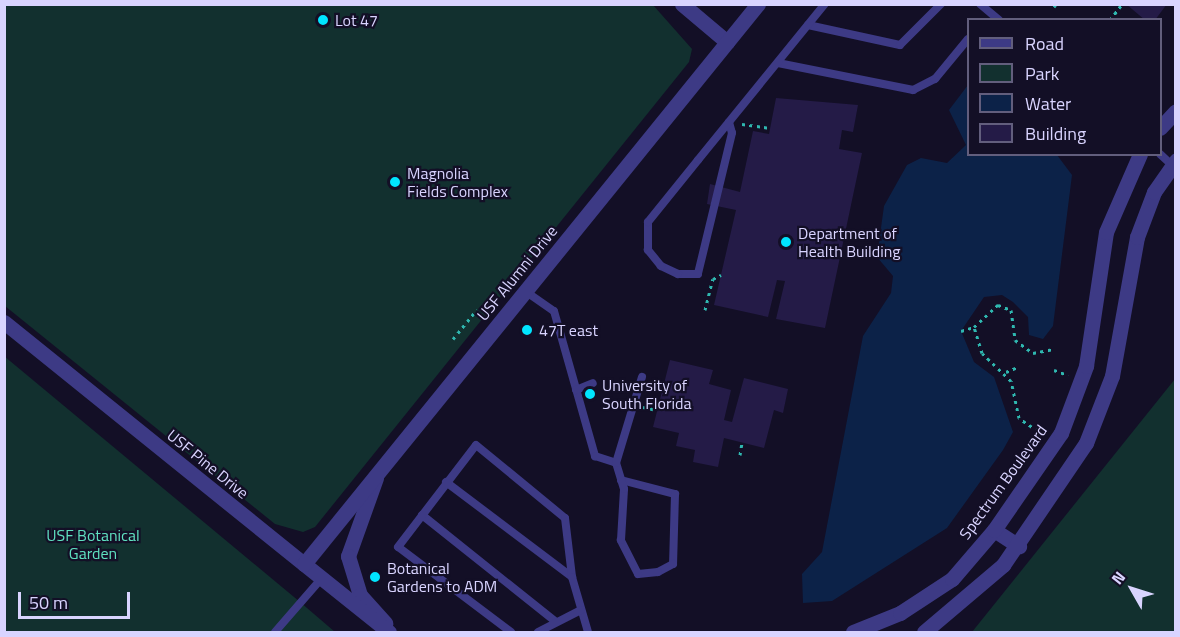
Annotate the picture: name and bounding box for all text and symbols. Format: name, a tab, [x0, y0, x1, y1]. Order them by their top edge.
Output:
place label: Lot 47	[335, 10, 378, 30]
marker: Lot 47	[316, 13, 330, 27]
legend	[967, 18, 1162, 156]
text: Road	[1025, 30, 1064, 57]
text: Park	[1025, 60, 1059, 87]
text: Water	[1025, 90, 1071, 117]
text: Building	[1025, 120, 1086, 147]
place label: Magnolia Fields Complex	[407, 163, 508, 201]
marker: Magnolia Fields Complex	[388, 175, 402, 189]
street label: USF Alumni Drive	[473, 222, 561, 324]
place label: Department of Health Building	[798, 223, 901, 261]
marker: Department of Health Building	[779, 235, 793, 249]
place label: 47T east	[539, 320, 598, 340]
marker: 47T east	[520, 323, 534, 337]
place label: University of South Florida	[602, 375, 691, 413]
marker: University of South Florida	[583, 387, 597, 401]
street label: Spectrum Boulevard	[955, 421, 1051, 543]
street label: USF Pine Drive	[163, 425, 253, 503]
park label: USF Botanical Garden	[46, 525, 140, 563]
place label: Botanical Gardens to ADM	[387, 558, 497, 596]
north arrow	[1102, 559, 1162, 619]
text: N	[1105, 566, 1131, 590]
marker: Botanical Gardens to ADM	[368, 570, 382, 584]
scale bar	[21, 580, 134, 618]
text: 50 m	[29, 589, 68, 616]

